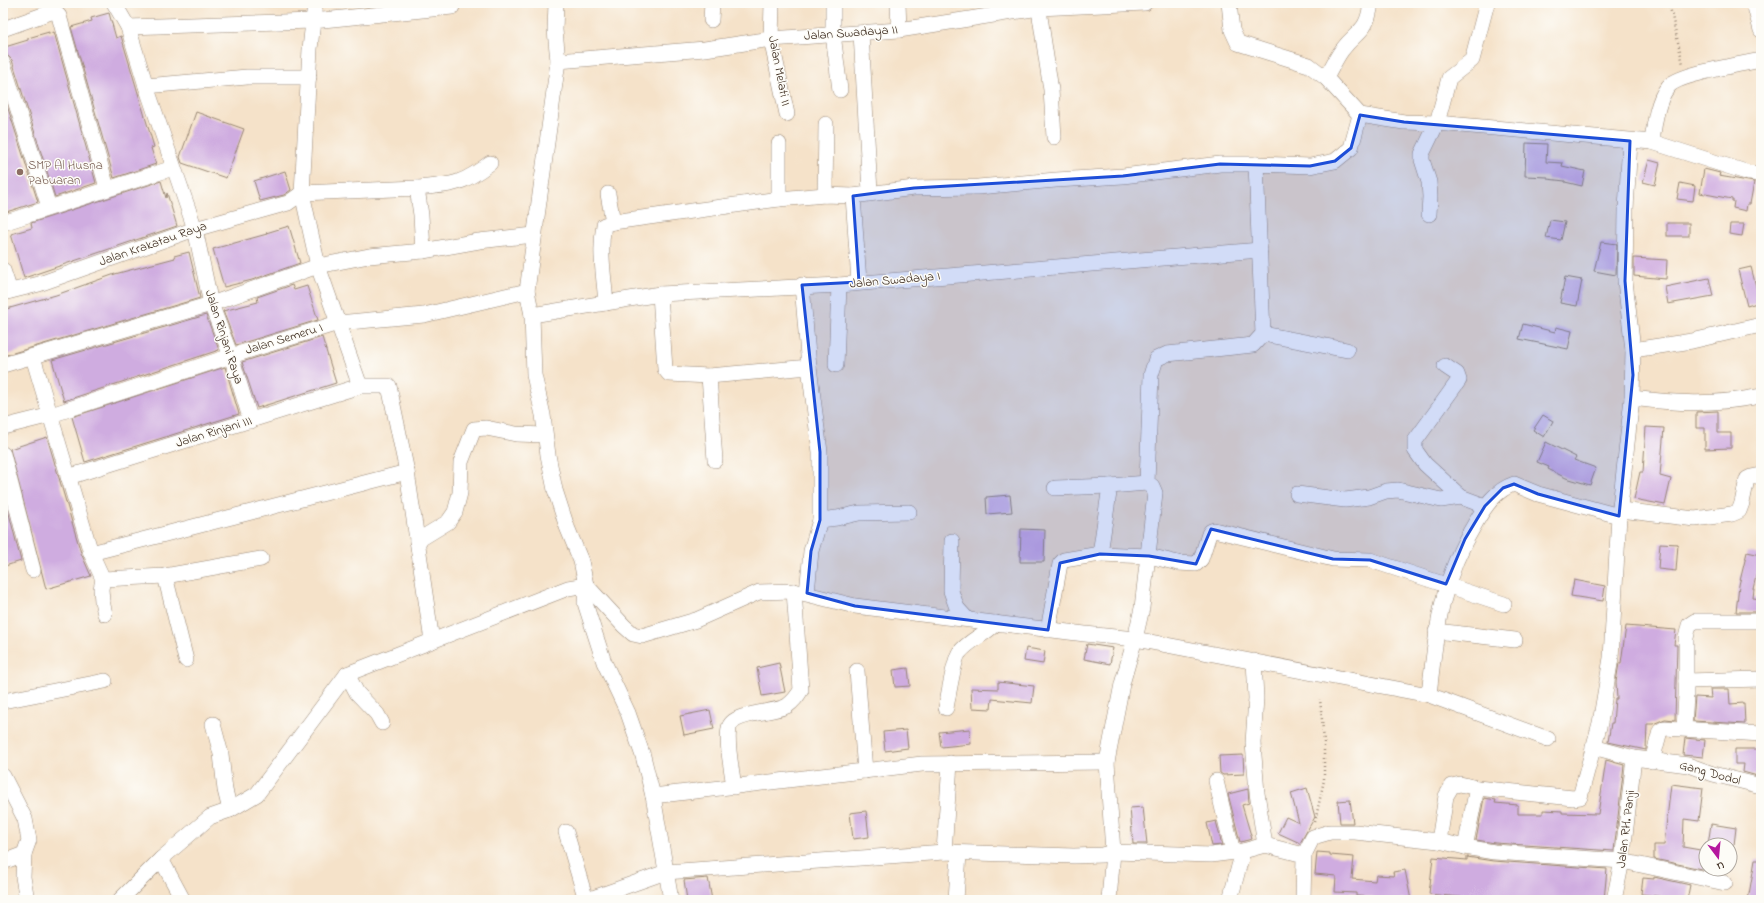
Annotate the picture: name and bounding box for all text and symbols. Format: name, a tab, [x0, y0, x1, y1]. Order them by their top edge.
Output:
street label: Jalan Swadaya II	[803, 20, 899, 47]
street label: Jalan Melati II	[763, 34, 795, 108]
place label: SMP Al Husna Pabuaran	[28, 156, 103, 190]
marker: SMP Al Husna Pabuaran	[15, 167, 25, 177]
street label: Jalan Krakatau Raya	[97, 217, 210, 272]
street label: Jalan Swadaya I	[849, 267, 941, 294]
street label: Jalan Rinjani Raya	[199, 287, 248, 387]
street label: Jalan Semeru I	[243, 318, 325, 360]
street label: Jalan Rinjani III	[173, 411, 255, 453]
street label: Gang Dodol	[1677, 756, 1743, 791]
street label: Jalan RH. Panji	[1612, 789, 1640, 869]
north arrow	[1698, 837, 1738, 877]
text: U	[1715, 857, 1726, 874]

